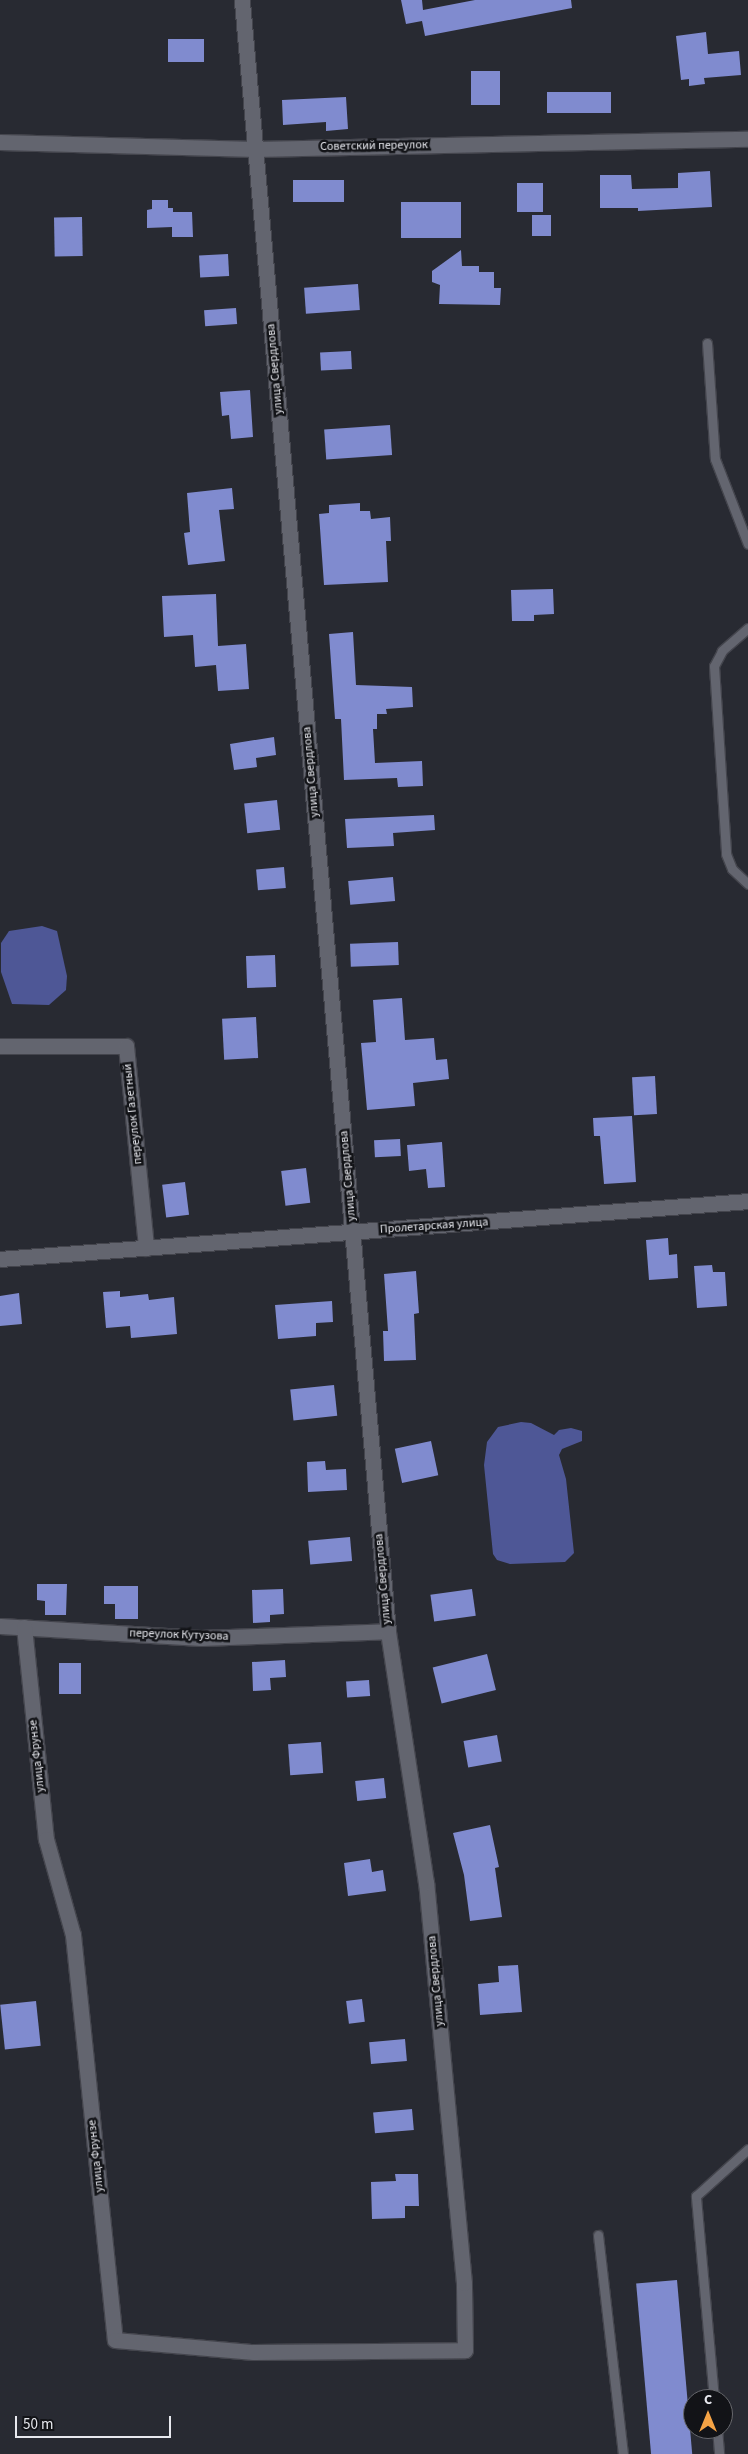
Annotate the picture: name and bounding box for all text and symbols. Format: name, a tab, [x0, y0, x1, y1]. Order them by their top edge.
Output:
street label: Советский переулок	[320, 138, 428, 154]
street label: улица Свердлова	[264, 323, 286, 415]
street label: улица Свердлова	[300, 726, 322, 818]
street label: переулок Газетный	[121, 1063, 145, 1165]
street label: улица Свердлова	[337, 1130, 359, 1222]
street label: Пролетарская улица	[379, 1215, 489, 1237]
street label: улица Свердлова	[372, 1533, 394, 1625]
street label: переулок Кутузова	[129, 1626, 229, 1644]
street label: улица Фрунзе	[26, 1719, 48, 1793]
street label: улица Свердлова	[425, 1935, 447, 2027]
street label: улица Фрунзе	[85, 2119, 107, 2193]
north arrow	[683, 2389, 733, 2439]
text: С	[704, 2390, 712, 2410]
scale bar	[18, 2406, 174, 2438]
text: 50 m	[23, 2414, 53, 2435]

